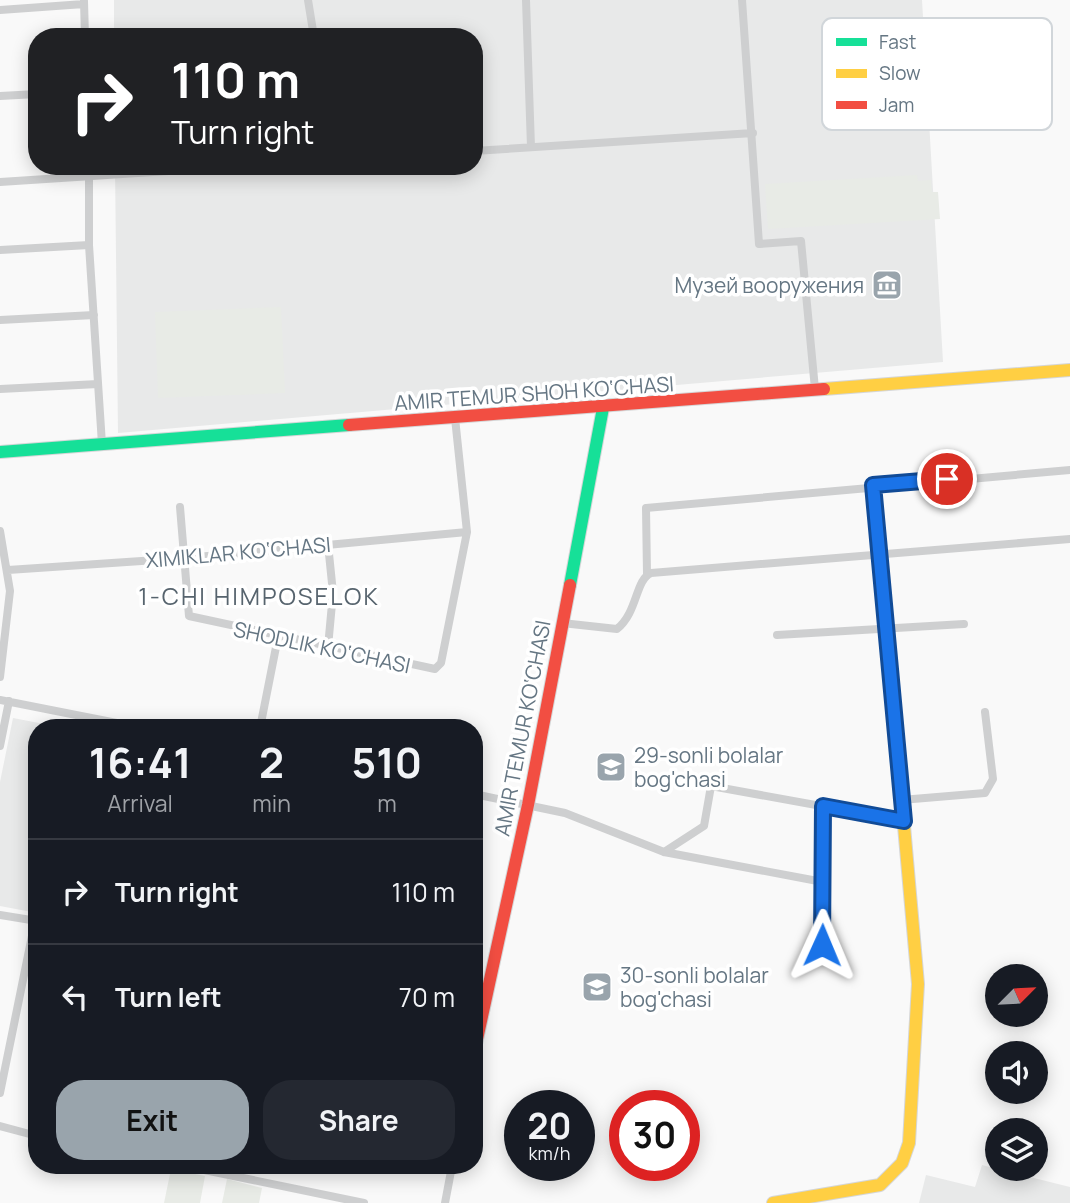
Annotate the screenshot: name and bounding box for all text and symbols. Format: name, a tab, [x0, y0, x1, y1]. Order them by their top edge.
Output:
legend	[822, 18, 1052, 130]
text: Fast	[879, 29, 916, 55]
text: 110 m	[171, 46, 300, 113]
icon: right	[56, 56, 147, 147]
text: Slow	[879, 60, 921, 86]
text: Jam	[879, 92, 914, 118]
text: Turn right	[171, 110, 314, 154]
museum icon: Музей вооружения	[870, 268, 904, 302]
place label: Музей вооружения	[675, 271, 864, 299]
street label: AMIR TEMUR SHOH KO‘CHASI	[393, 369, 675, 417]
pin	[917, 449, 977, 509]
icon: arrive	[928, 460, 966, 498]
street label: XIMIKLAR KO‘CHASI	[144, 530, 332, 574]
district label: 1-CHI HIMPOSELOK	[138, 579, 380, 612]
street label: SHODLIK KO‘CHASI	[231, 615, 413, 679]
street label: AMIR TEMUR KO‘CHASI	[487, 618, 557, 838]
text: 16:41	[89, 733, 192, 791]
text: 2	[259, 733, 284, 791]
text: 510	[352, 733, 422, 791]
place label: 29-sonli bolalar bog'chasi	[634, 741, 784, 793]
school or university icon: 29-sonli bolalar bog'chasi	[594, 750, 628, 784]
text: Arrival	[107, 787, 173, 819]
text: min	[252, 787, 291, 819]
text: m	[377, 787, 397, 819]
icon: right	[56, 873, 94, 911]
text: Turn right	[115, 874, 239, 910]
text: 110 m	[392, 874, 455, 910]
position arrow	[785, 908, 859, 982]
place label: 30-sonli bolalar bog'chasi	[620, 961, 769, 1013]
north arrow	[985, 964, 1048, 1027]
map controls	[985, 964, 1048, 1181]
school or university icon: 30-sonli bolalar bog'chasi	[580, 970, 614, 1004]
icon: left	[56, 978, 94, 1016]
text: Turn left	[115, 979, 222, 1015]
text: 70 m	[399, 979, 455, 1015]
button: sound	[985, 1041, 1048, 1104]
button: Exit	[56, 1080, 249, 1160]
button: Share	[263, 1080, 455, 1160]
speed limit sign: 30	[609, 1090, 700, 1181]
text: 20	[528, 1102, 571, 1150]
button: layers	[985, 1118, 1048, 1181]
text: km/h	[529, 1141, 570, 1165]

